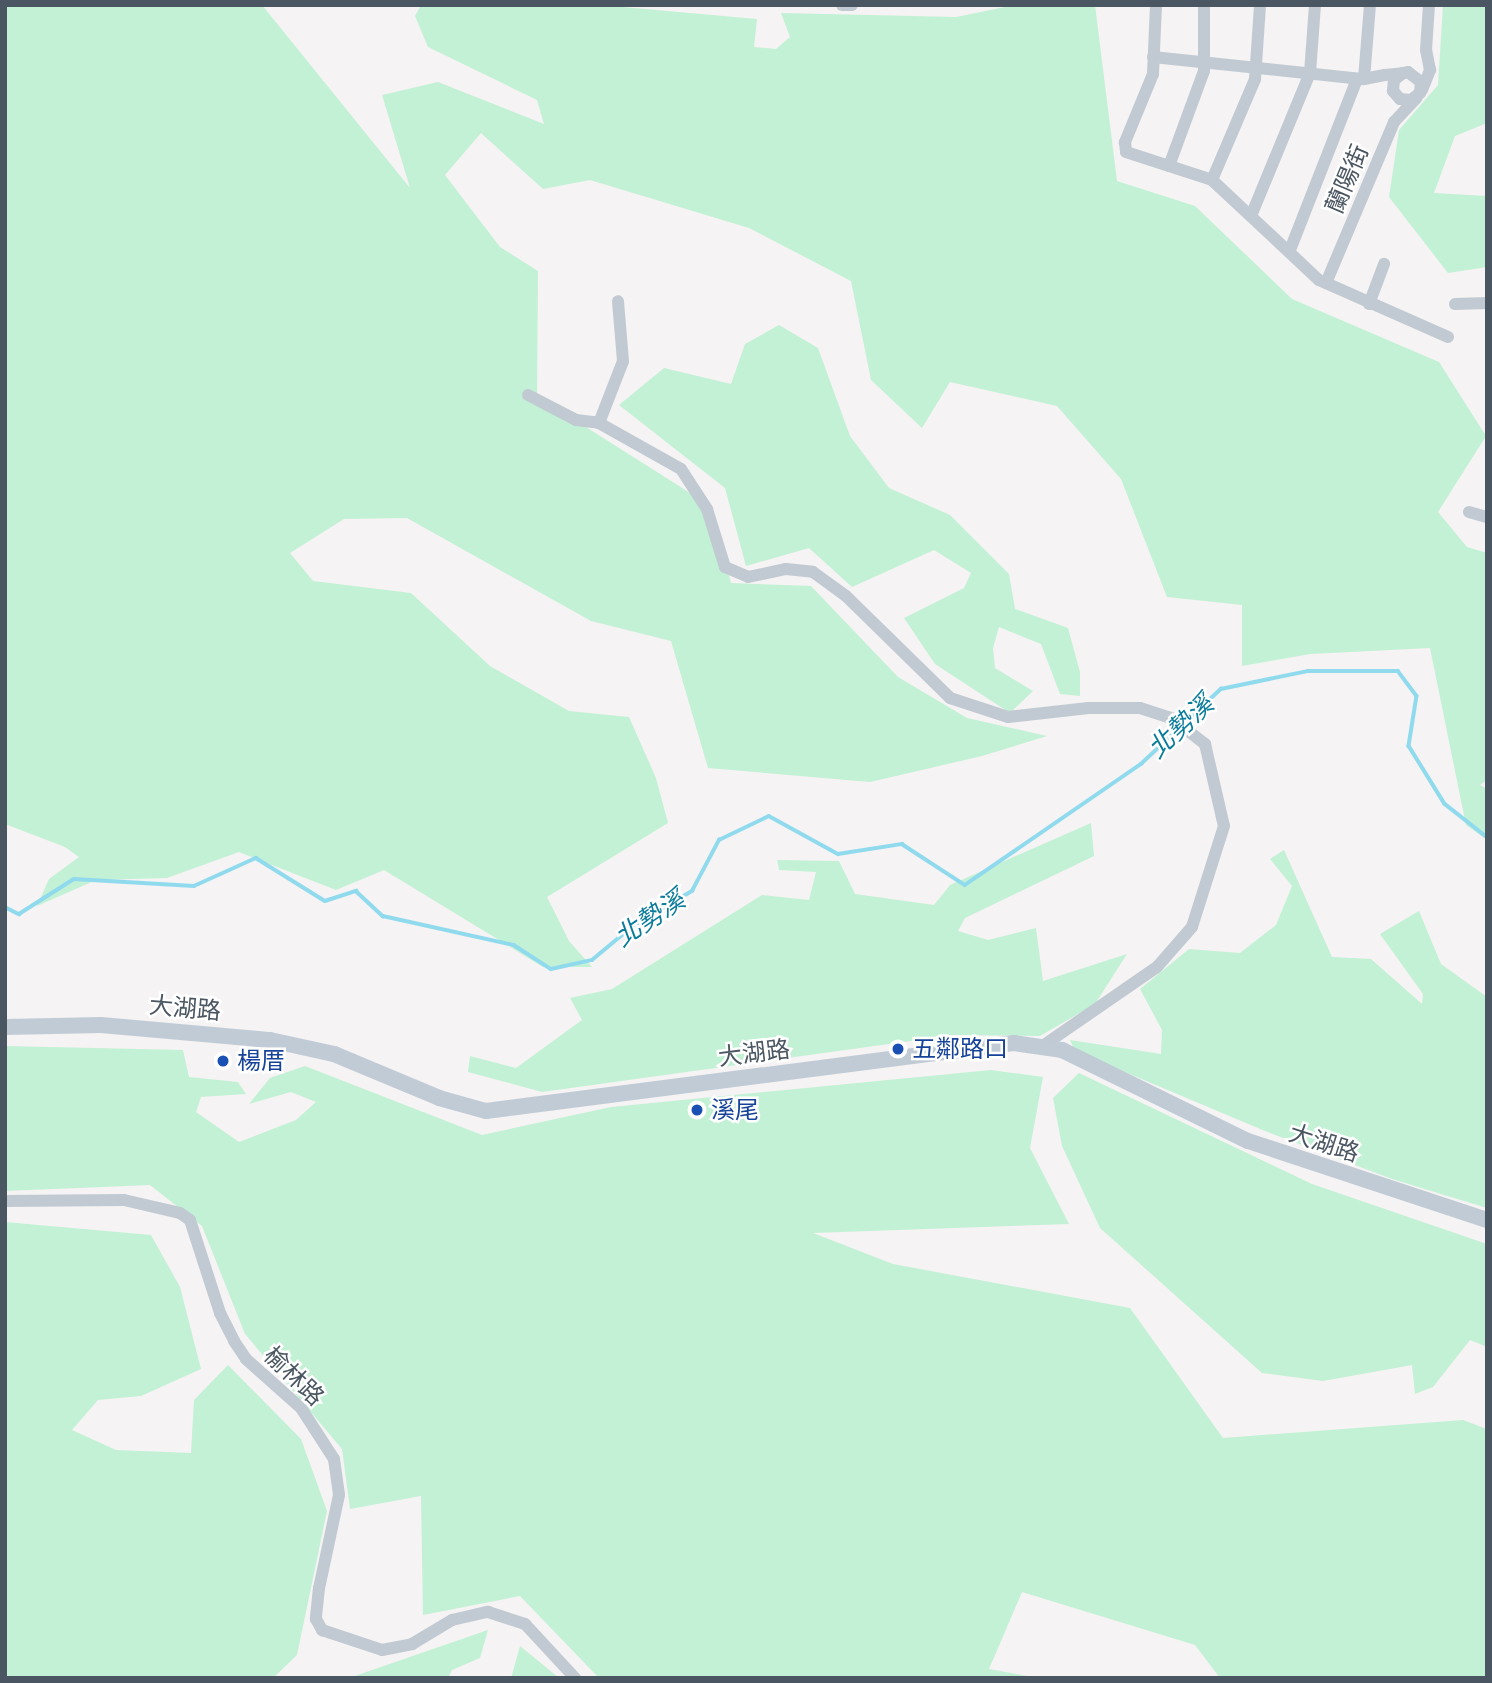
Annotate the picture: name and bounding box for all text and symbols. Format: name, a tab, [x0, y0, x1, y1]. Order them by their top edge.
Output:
street label: 蘭陽街	[1320, 140, 1374, 218]
water label: 北勢溪	[1142, 689, 1220, 765]
water label: 北勢溪	[609, 884, 691, 954]
street label: 大湖路	[148, 991, 222, 1025]
street label: 大湖路	[717, 1034, 791, 1072]
place label: 五鄰路口	[912, 1035, 1008, 1063]
marker: 五鄰路口	[890, 1041, 906, 1057]
place label: 楊厝	[237, 1047, 285, 1075]
marker: 楊厝	[215, 1053, 231, 1069]
place label: 溪尾	[711, 1096, 759, 1124]
marker: 溪尾	[689, 1102, 705, 1118]
street label: 大湖路	[1285, 1118, 1363, 1168]
street label: 榆林路	[258, 1341, 330, 1411]

